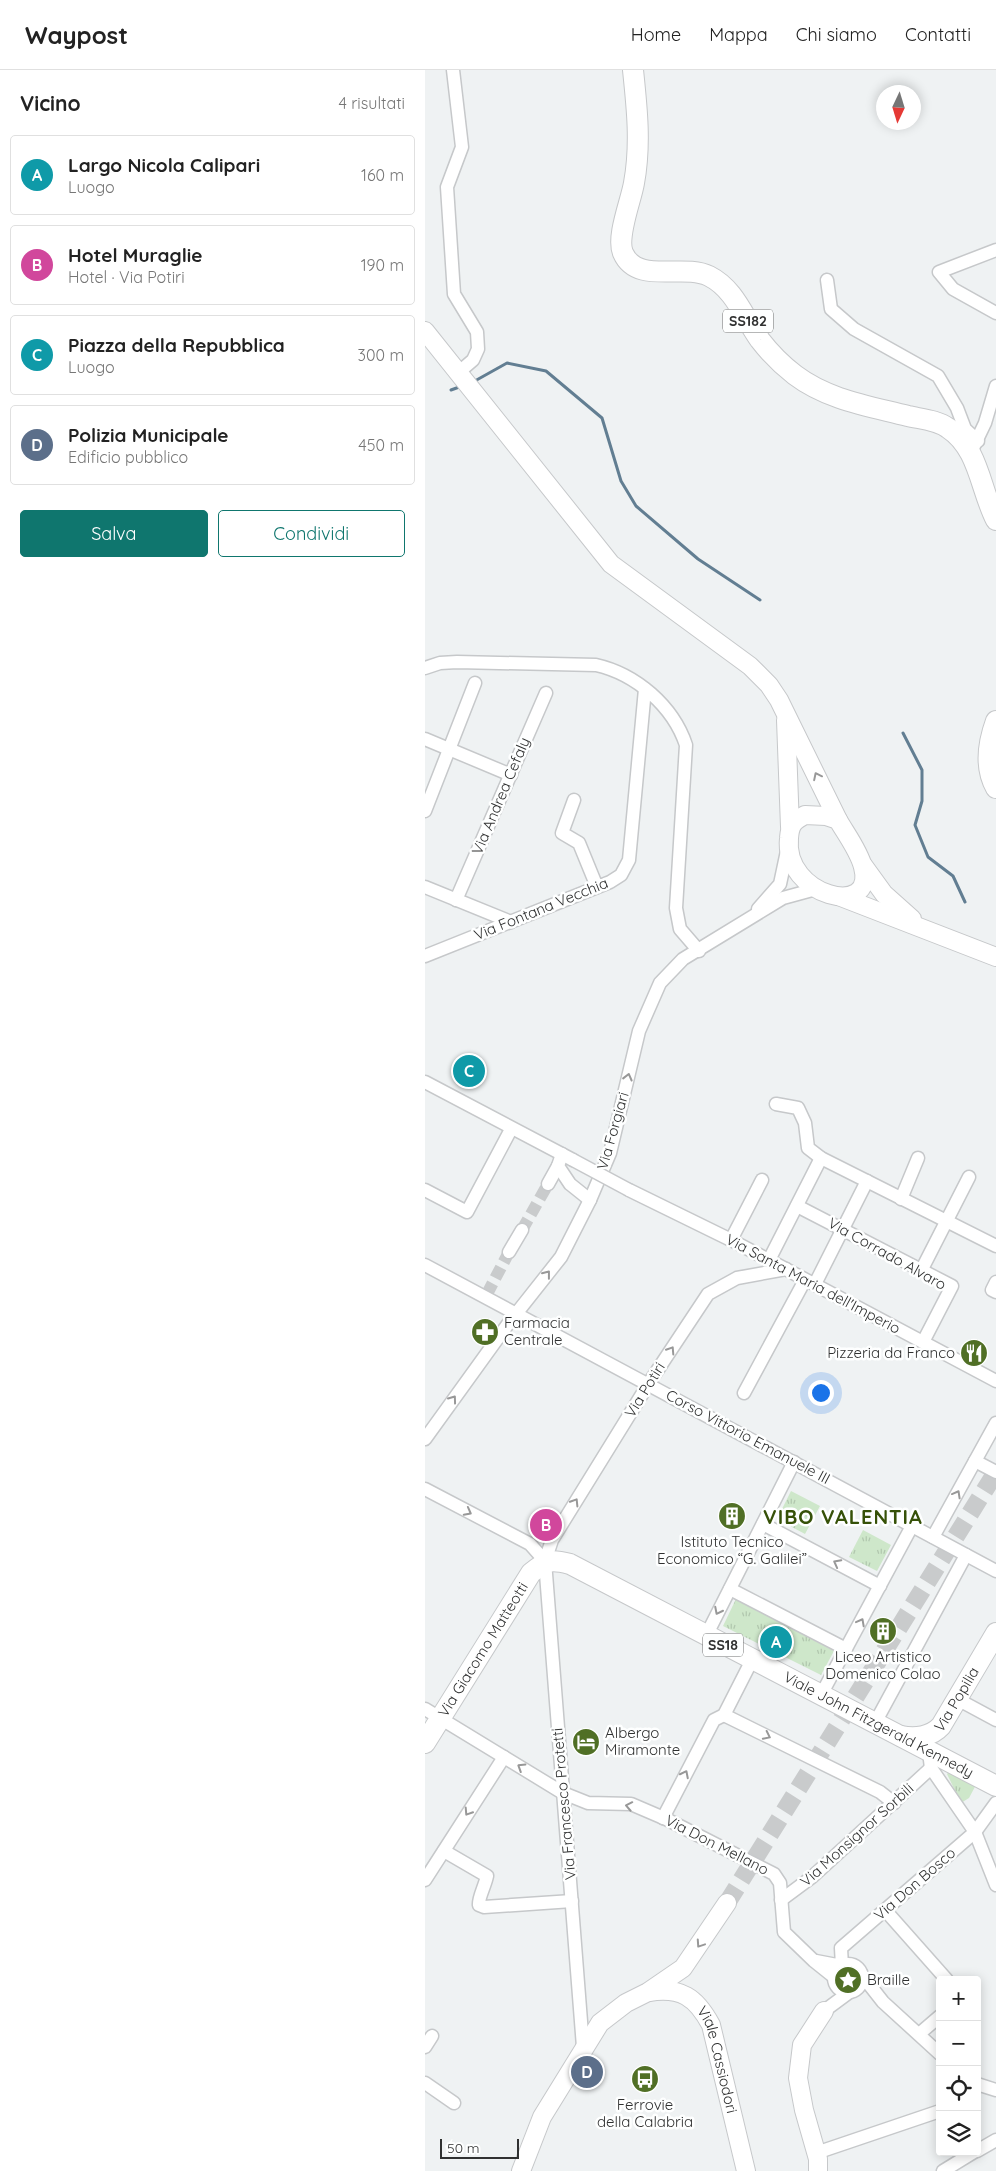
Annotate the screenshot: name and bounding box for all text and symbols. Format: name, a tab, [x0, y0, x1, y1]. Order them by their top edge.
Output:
text: Waypost	[25, 20, 128, 50]
text: Home	[631, 23, 681, 46]
text: Mappa	[709, 23, 768, 46]
text: Chi siamo	[796, 23, 877, 46]
text: Contatti	[905, 23, 971, 46]
north arrow	[876, 85, 921, 130]
text: Vicino	[20, 90, 81, 116]
text: 4 risultati	[338, 93, 405, 113]
text: Largo Nicola Calipari	[68, 153, 260, 177]
text: A	[32, 165, 42, 185]
text: 160 m	[361, 165, 404, 185]
text: Luogo	[68, 177, 115, 197]
text: Hotel Muraglie	[68, 243, 202, 267]
text: B	[32, 255, 42, 275]
text: 190 m	[361, 255, 404, 275]
text: Hotel · Via Potiri	[68, 267, 185, 287]
road number: SS182	[723, 310, 773, 332]
text: Piazza della Repubblica	[68, 333, 285, 357]
text: C	[32, 345, 42, 365]
text: 300 m	[358, 345, 404, 365]
text: Luogo	[68, 357, 115, 377]
text: Polizia Municipale	[68, 423, 229, 447]
text: D	[31, 435, 43, 455]
text: 450 m	[358, 435, 404, 455]
text: Edificio pubblico	[68, 447, 188, 467]
button: Salva	[20, 510, 208, 557]
button: Condividi	[218, 510, 405, 557]
street label: Via Andrea Cefaly	[467, 734, 534, 857]
one-way arrow	[813, 772, 824, 781]
street label: Via Fontana Vecchia	[471, 873, 611, 944]
pin: C	[453, 1052, 485, 1090]
one-way arrow	[622, 1073, 633, 1081]
street label: Via Forgiari	[592, 1090, 633, 1172]
street label: Via Corrado Alvaro	[825, 1213, 950, 1294]
street label: Via Santa Maria dell'Imperio	[723, 1229, 904, 1338]
one-way arrow	[542, 1271, 550, 1280]
place label: Farmacia Centrale	[504, 1313, 570, 1349]
pharmacy icon: Farmacia Centrale	[470, 1317, 500, 1347]
restaurant icon: Pizzeria da Franco	[959, 1338, 989, 1368]
place label: Pizzeria da Franco	[827, 1343, 955, 1362]
one-way arrow	[665, 1346, 674, 1355]
street label: Via Potiri	[620, 1359, 669, 1421]
your location	[808, 1380, 834, 1406]
street label: Corso Vittorio Emanuele III	[663, 1385, 834, 1488]
one-way arrow	[448, 1396, 456, 1405]
one-way arrow	[951, 1491, 961, 1500]
one-way arrow	[569, 1499, 579, 1508]
building icon: Istituto Tecnico Economico “G. Galilei”	[717, 1501, 747, 1531]
district label: VIBO VALENTIA	[763, 1504, 923, 1529]
one-way arrow	[463, 1505, 472, 1515]
pin: B	[530, 1506, 562, 1544]
place label: Istituto Tecnico Economico “G. Galilei”	[657, 1532, 807, 1568]
one-way arrow	[833, 1559, 842, 1569]
street label: Via Giacomo Matteotti	[434, 1578, 532, 1720]
one-way arrow	[714, 1605, 724, 1614]
building icon: Liceo Artistico Domenico Colao	[868, 1616, 898, 1646]
one-way arrow	[854, 1618, 864, 1627]
pin: A	[760, 1623, 792, 1661]
road number: SS18	[703, 1634, 743, 1656]
place label: Liceo Artistico Domenico Colao	[825, 1647, 941, 1683]
street label: Via Popilia	[930, 1663, 983, 1736]
street label: Viale John Fitzgerald Kennedy	[781, 1667, 977, 1782]
place label: Albergo Miramonte	[605, 1723, 680, 1759]
street label: Via Francesco Protetti	[547, 1727, 580, 1881]
hotel icon: Albergo Miramonte	[571, 1727, 601, 1757]
one-way arrow	[762, 1730, 771, 1741]
one-way arrow	[518, 1764, 527, 1774]
one-way arrow	[679, 1770, 689, 1779]
street label: Via Monsignor Sorbili	[796, 1779, 917, 1891]
one-way arrow	[625, 1801, 634, 1811]
one-way arrow	[465, 1807, 475, 1816]
street label: Via Don Mellano	[662, 1810, 772, 1879]
street label: Via Don Bosco	[870, 1843, 959, 1924]
one-way arrow	[697, 1938, 706, 1947]
place icon: Braille	[833, 1965, 863, 1995]
place label: Braille	[867, 1970, 910, 1989]
map controls	[936, 1976, 981, 2156]
button: +	[936, 1976, 981, 2021]
street label: Viale Cassiodori	[693, 2002, 742, 2115]
button: −	[936, 2021, 981, 2066]
pin: D	[571, 2053, 603, 2091]
bus stop icon: Ferrovie della Calabria	[630, 2064, 660, 2094]
button: locate	[936, 2066, 981, 2111]
place label: Ferrovie della Calabria	[597, 2095, 693, 2131]
button: layers	[936, 2111, 981, 2156]
scale bar	[440, 2136, 519, 2159]
text: 50 m	[447, 2139, 480, 2157]

